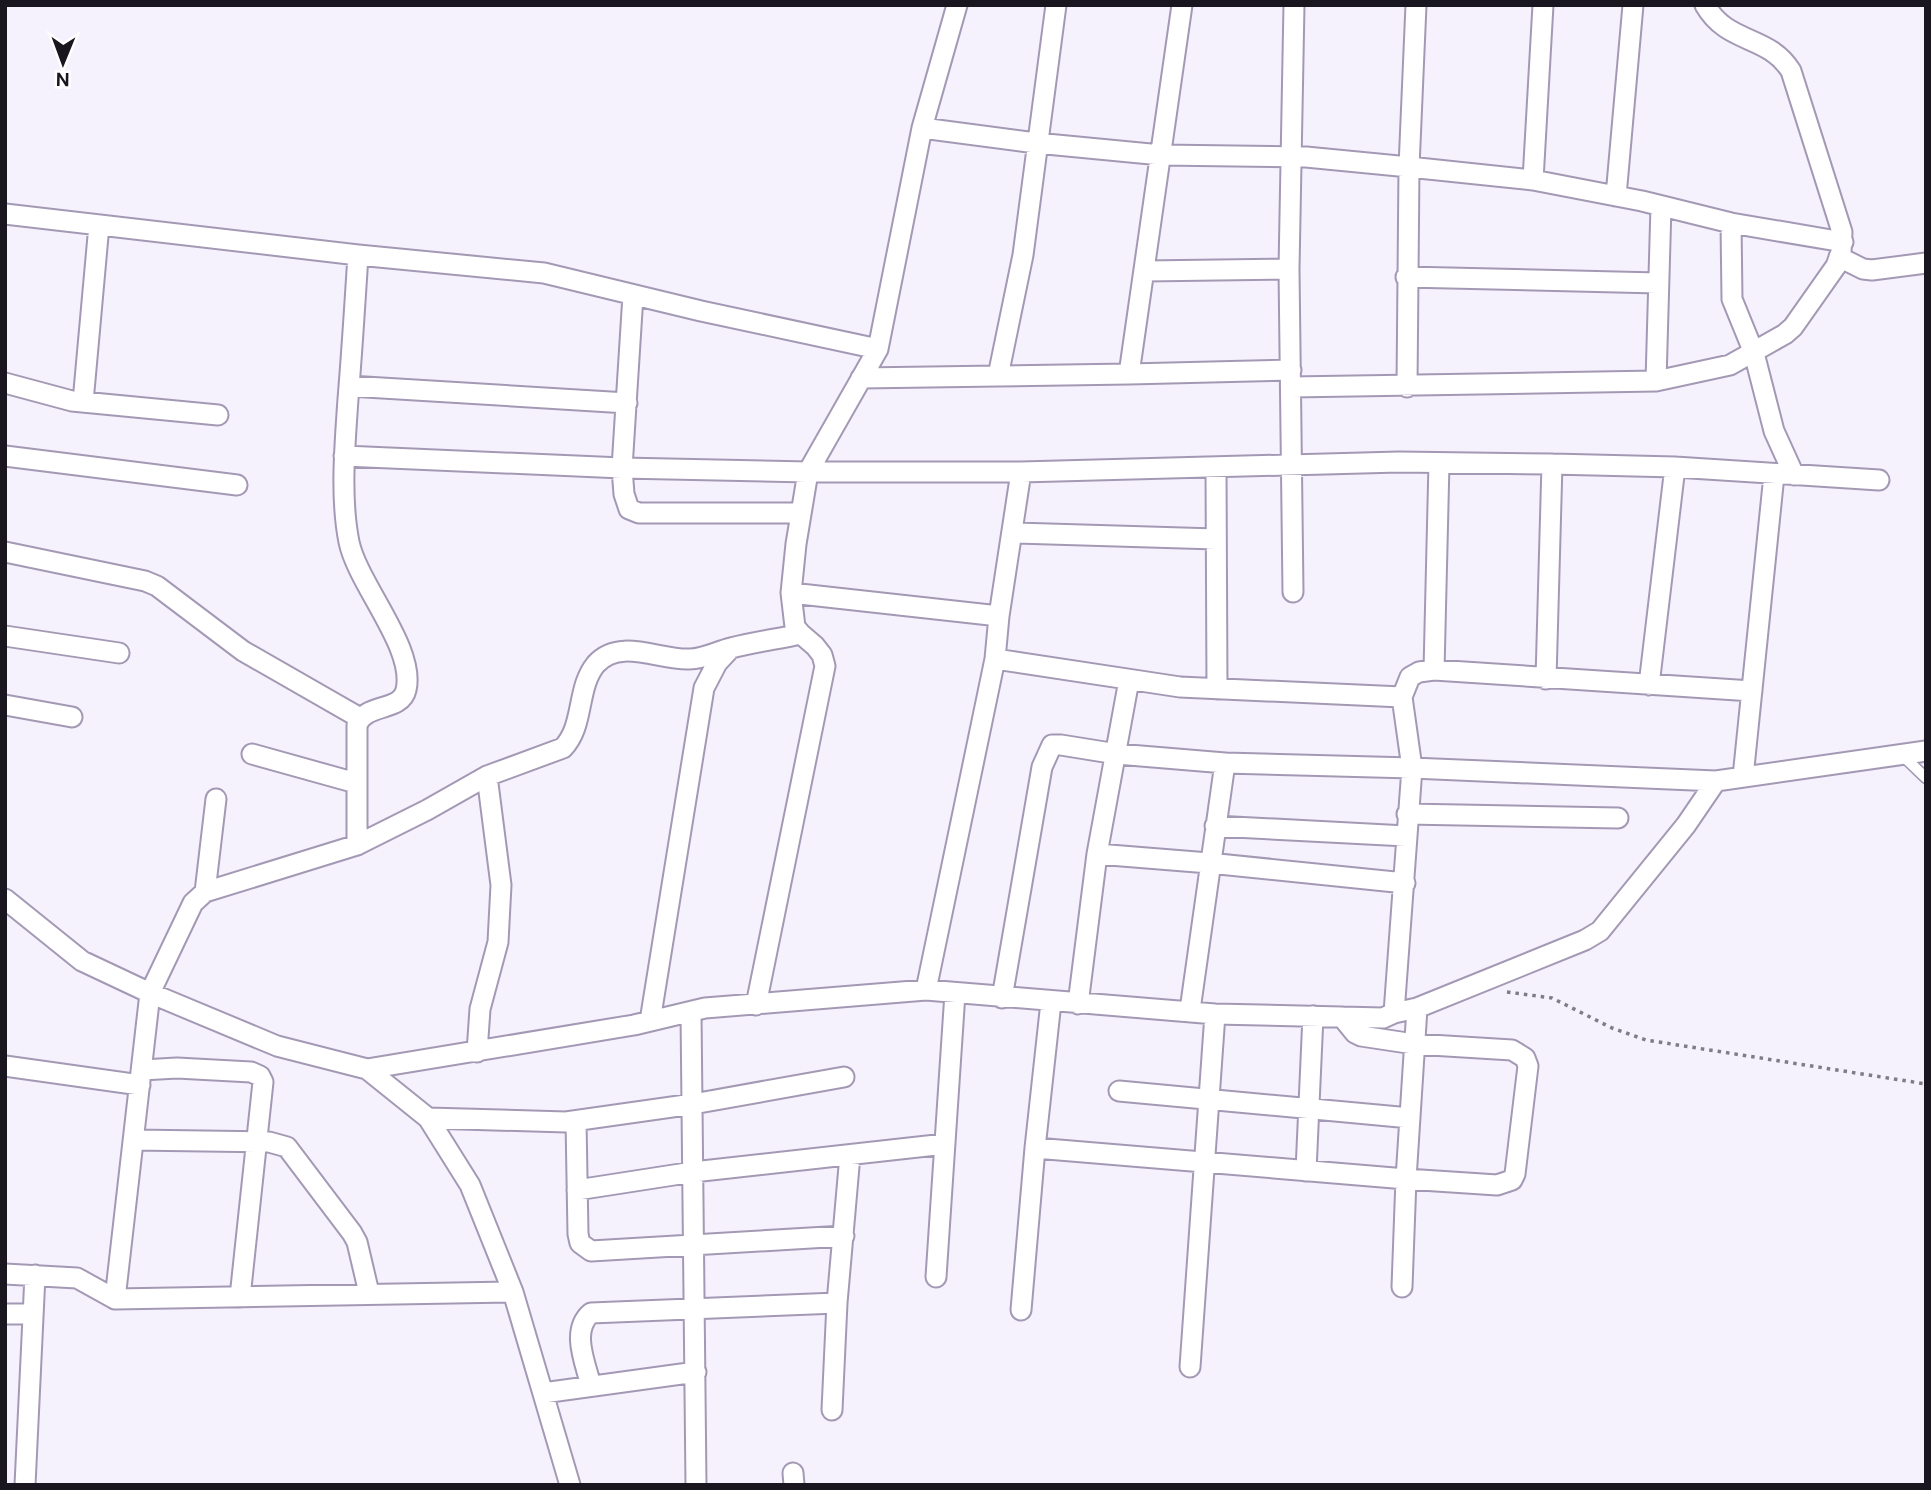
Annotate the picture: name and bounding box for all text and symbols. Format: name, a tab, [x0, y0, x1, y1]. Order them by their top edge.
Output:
north arrow	[28, 28, 98, 98]
text: N	[56, 67, 70, 92]

